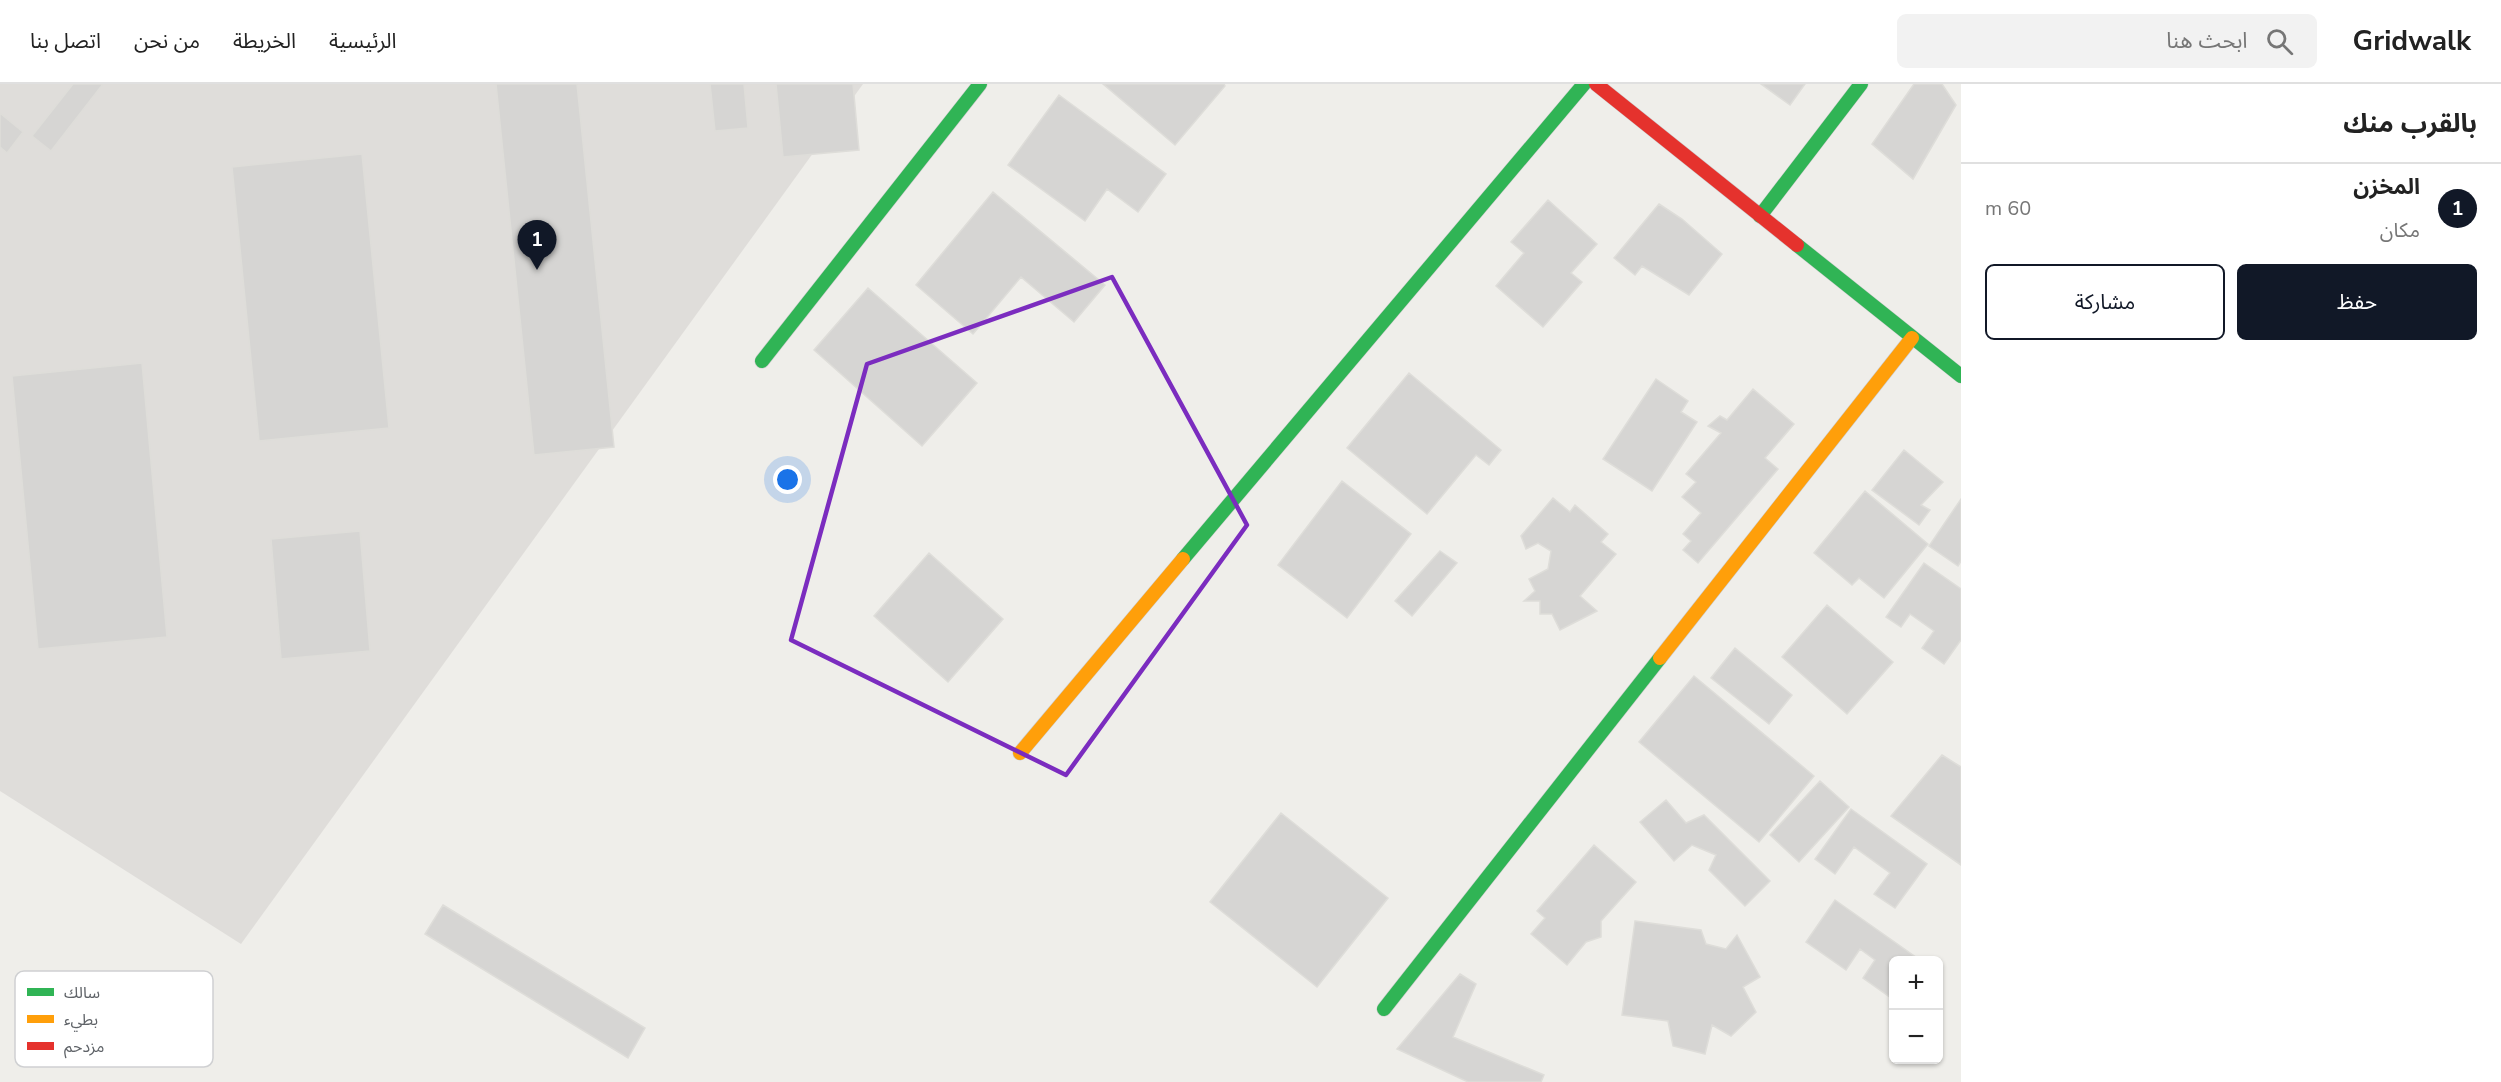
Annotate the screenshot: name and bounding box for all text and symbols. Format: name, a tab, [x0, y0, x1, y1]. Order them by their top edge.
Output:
search box	[1897, 14, 2317, 68]
text: Gridwalk	[2353, 22, 2471, 60]
icon: search	[2263, 25, 2296, 58]
text: ابحث هنا	[2166, 26, 2248, 56]
text: اتصل بنا	[30, 27, 101, 55]
text: من نحن	[134, 27, 200, 55]
text: الخريطة	[233, 27, 296, 55]
text: الرئيسية	[329, 27, 396, 55]
text: بالقرب منك	[2343, 106, 2477, 141]
text: المخزن	[2353, 172, 2420, 202]
text: 60 m	[1985, 195, 2031, 222]
text: 1	[2452, 195, 2464, 222]
text: مكان	[2380, 217, 2420, 244]
pin: 1	[518, 220, 556, 270]
button: مشاركة	[1985, 264, 2225, 340]
button: حفظ	[2237, 264, 2477, 340]
your location	[773, 465, 802, 494]
map controls	[1889, 956, 1943, 1064]
button: +	[1889, 956, 1943, 1010]
legend	[15, 971, 213, 1067]
text: سالك	[64, 982, 100, 1004]
text: بطيء	[64, 1009, 98, 1032]
button: −	[1889, 1010, 1943, 1064]
text: مزدحم	[64, 1036, 104, 1059]

